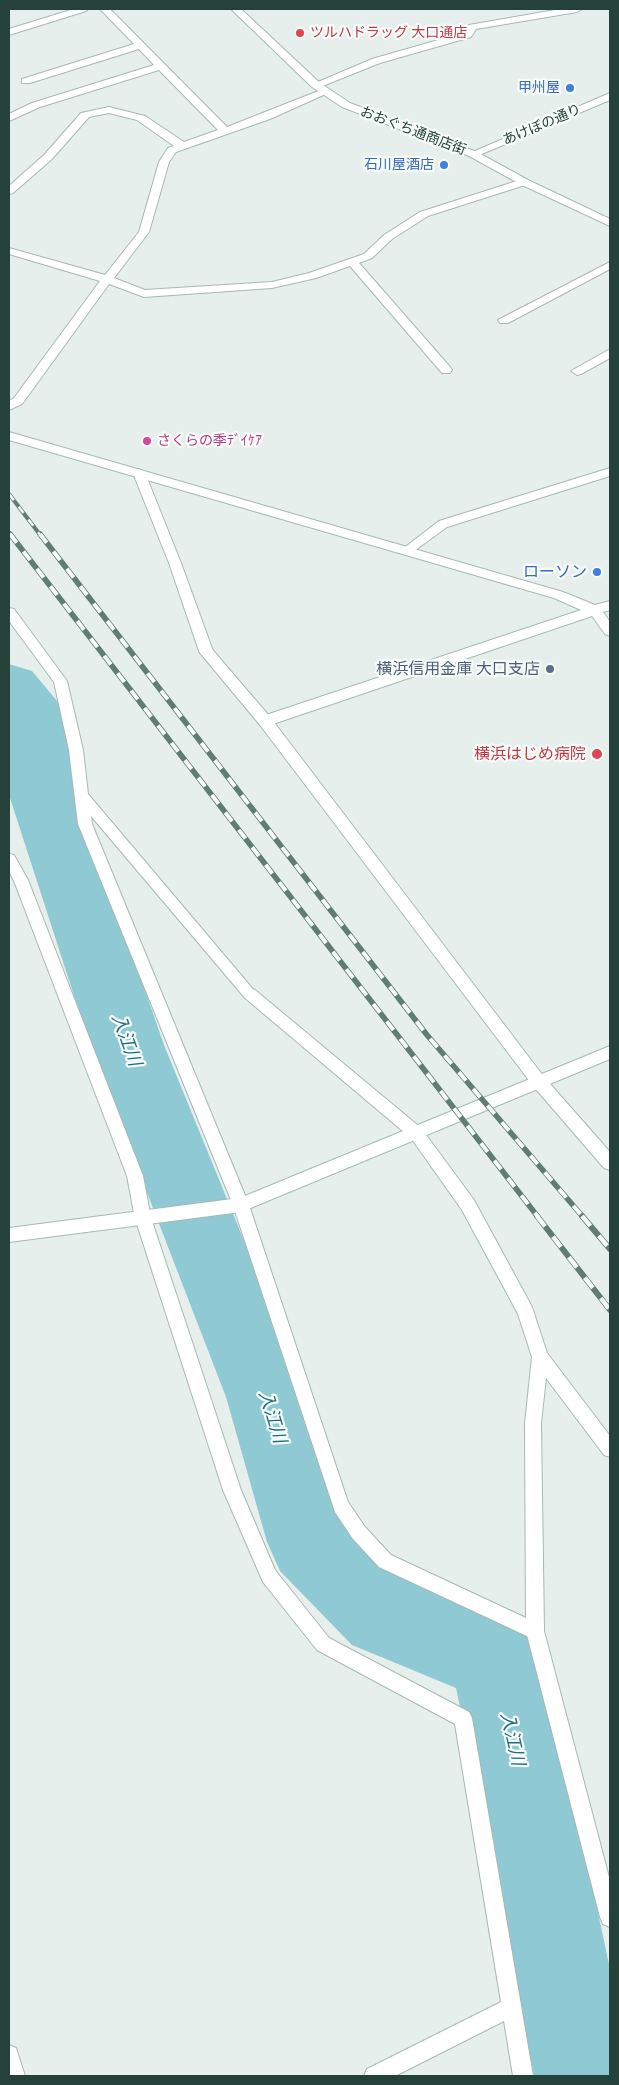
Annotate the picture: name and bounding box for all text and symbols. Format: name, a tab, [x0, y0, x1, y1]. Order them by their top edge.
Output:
place label: ツルハドラッグ 大口通店	[310, 25, 467, 41]
marker: ツルハドラッグ 大口通店	[294, 27, 306, 39]
place label: 甲州屋	[518, 80, 560, 96]
marker: 甲州屋	[564, 82, 576, 94]
street label: あけぼの通り	[500, 101, 584, 149]
street label: おおぐち通商店街	[358, 103, 468, 159]
place label: 石川屋酒店	[364, 157, 434, 173]
marker: 石川屋酒店	[438, 159, 450, 171]
place label: さくらの季ﾃﾞｲｹｱ	[157, 433, 262, 449]
marker: さくらの季ﾃﾞｲｹｱ	[141, 435, 153, 447]
place label: ローソン	[523, 562, 587, 582]
marker: ローソン	[591, 566, 603, 578]
place label: 横浜信用金庫 大口支店	[376, 659, 540, 679]
marker: 横浜信用金庫 大口支店	[544, 663, 556, 675]
place label: 横浜はじめ病院	[474, 744, 586, 764]
marker: 横浜はじめ病院	[590, 747, 604, 761]
water label: 入江川	[107, 1011, 145, 1069]
water label: 入江川	[254, 1388, 290, 1446]
water label: 入江川	[495, 1710, 529, 1768]

